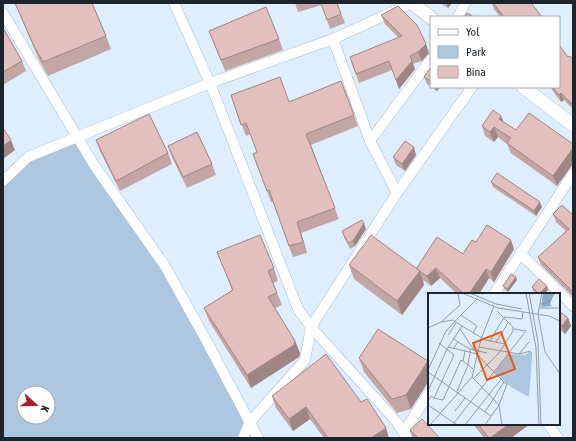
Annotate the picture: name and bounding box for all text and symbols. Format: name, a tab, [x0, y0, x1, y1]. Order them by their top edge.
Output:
legend	[430, 16, 560, 88]
text: Yol	[466, 25, 480, 39]
text: Park	[466, 45, 487, 59]
text: Bina	[466, 65, 486, 79]
inset map	[428, 293, 560, 425]
north arrow	[16, 385, 56, 425]
text: K	[39, 404, 52, 414]

